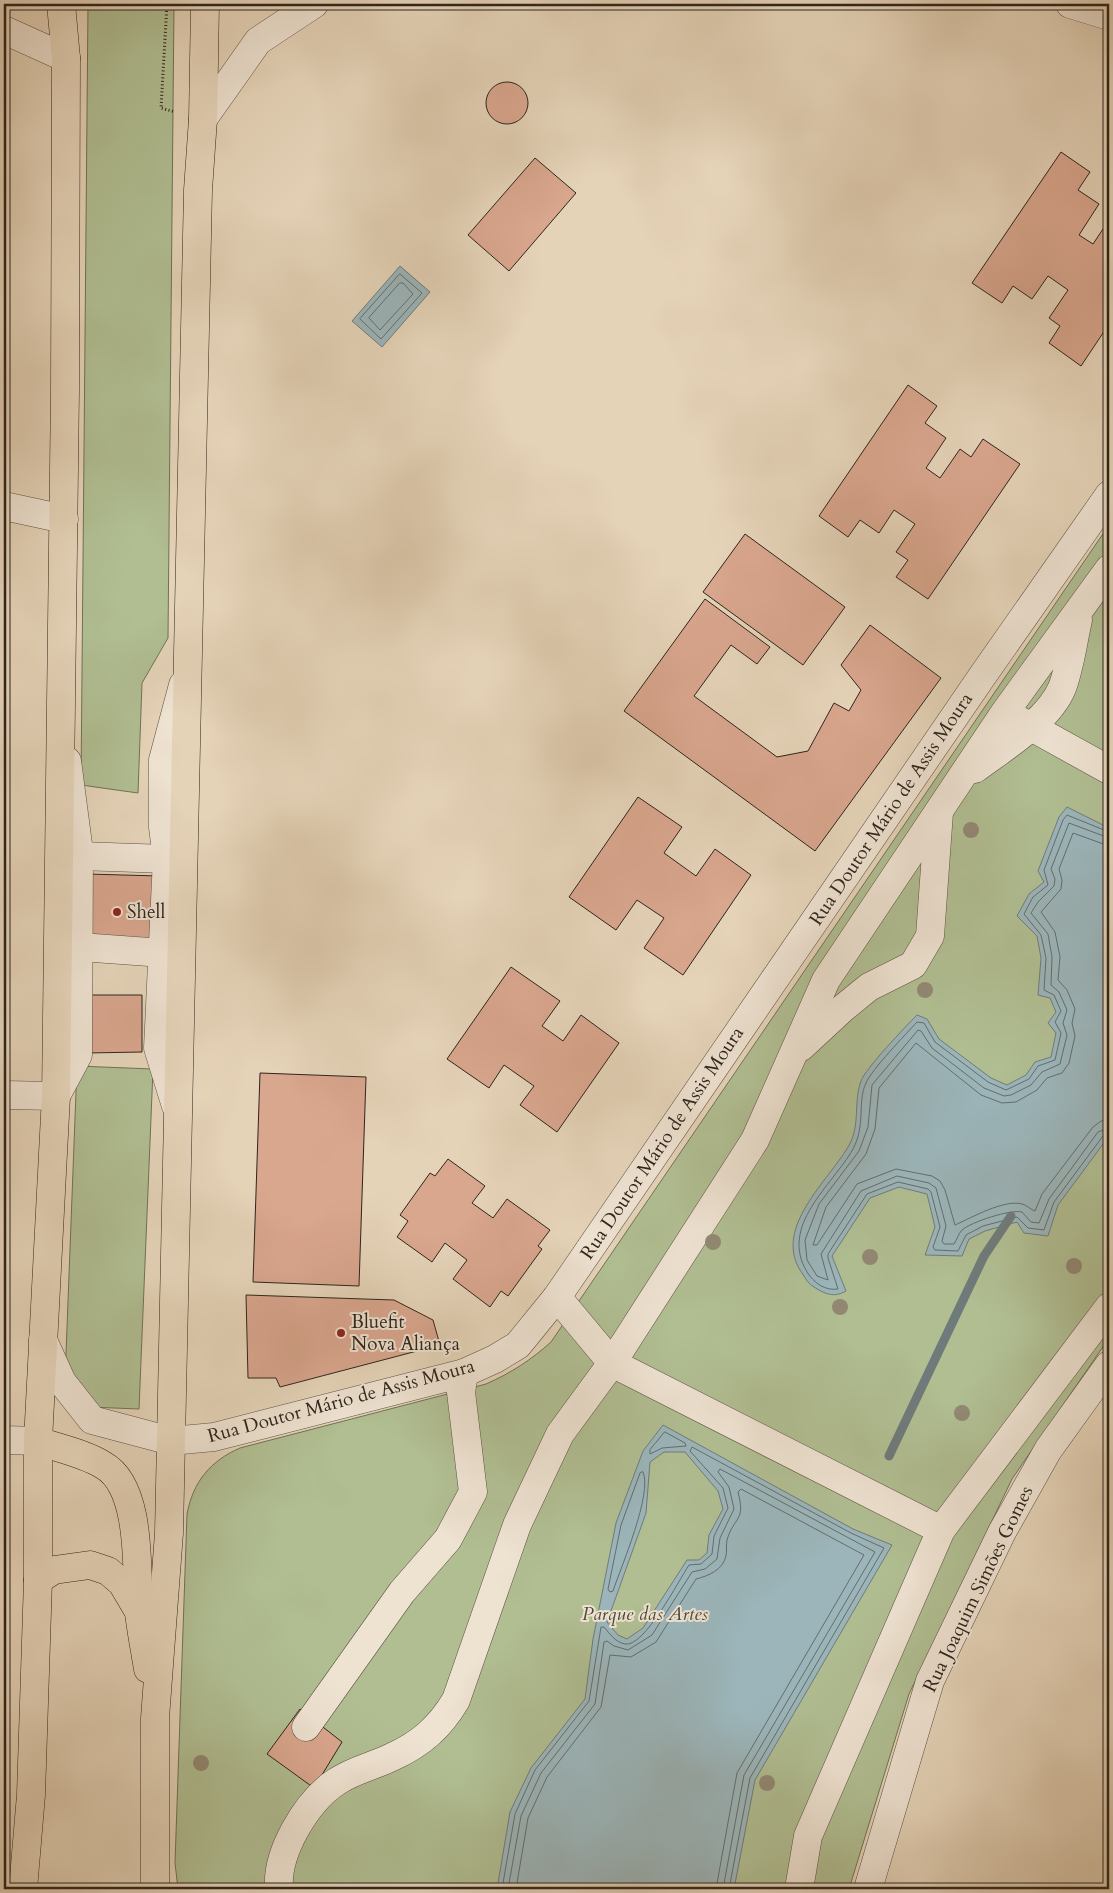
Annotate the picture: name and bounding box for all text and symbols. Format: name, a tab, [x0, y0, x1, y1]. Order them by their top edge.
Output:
street label: Rua Doutor Mário de Assis Moura	[803, 687, 979, 931]
place label: Shell	[127, 899, 165, 925]
marker: Shell	[111, 906, 123, 918]
street label: Rua Doutor Mário de Assis Moura	[574, 1021, 750, 1265]
place label: Bluefit Nova Aliança	[351, 1309, 460, 1357]
marker: Bluefit Nova Aliança	[335, 1327, 347, 1339]
street label: Rua Doutor Mário de Assis Moura	[204, 1353, 478, 1449]
street label: Rua Joaquim Simões Gomes	[917, 1481, 1039, 1697]
park label: Parque das Artes	[582, 1601, 709, 1627]

